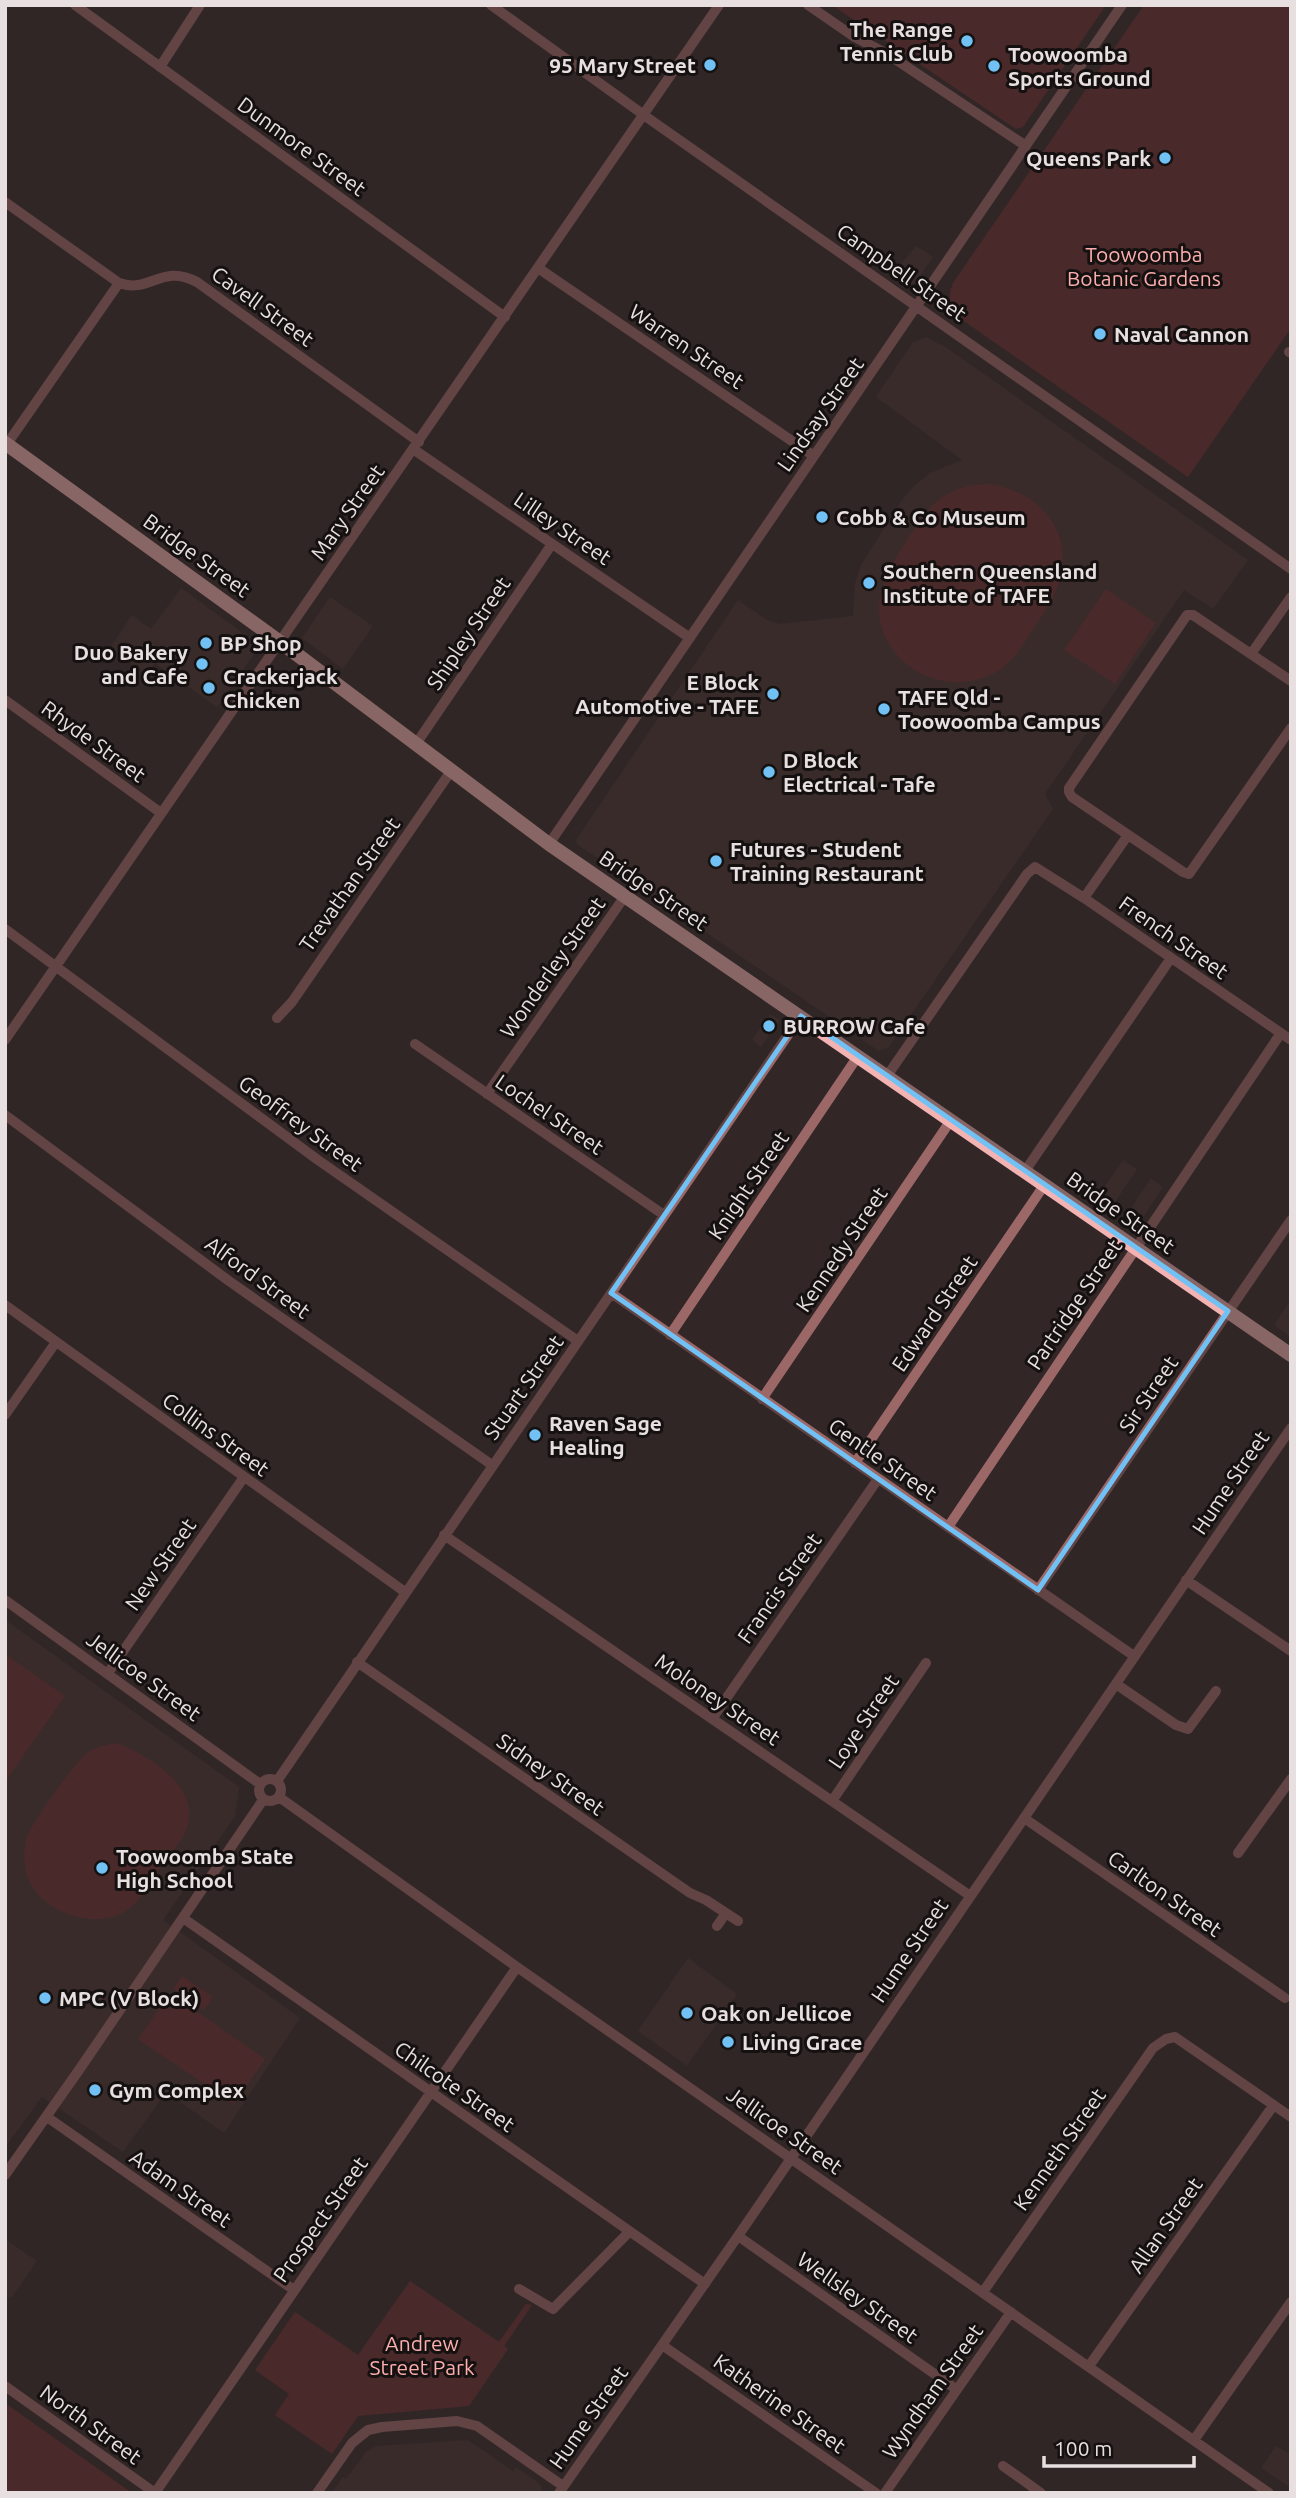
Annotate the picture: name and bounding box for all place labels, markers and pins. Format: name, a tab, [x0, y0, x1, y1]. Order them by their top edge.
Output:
place label: The Range Tennis Club	[840, 17, 953, 65]
marker: The Range Tennis Club	[959, 33, 975, 49]
place label: Toowoomba Sports Ground	[1008, 42, 1151, 90]
place label: 95 Mary Street	[549, 53, 696, 77]
marker: 95 Mary Street	[702, 57, 718, 73]
marker: Toowoomba Sports Ground	[986, 58, 1002, 74]
place label: Queens Park	[1026, 146, 1151, 170]
marker: Queens Park	[1157, 150, 1173, 166]
place label: Naval Cannon	[1114, 322, 1249, 346]
marker: Naval Cannon	[1092, 326, 1108, 342]
place label: Cobb & Co Museum	[836, 505, 1026, 529]
marker: Cobb & Co Museum	[814, 509, 830, 525]
place label: Southern Queensland Institute of TAFE	[883, 559, 1097, 607]
marker: Southern Queensland Institute of TAFE	[861, 575, 877, 591]
place label: BP Shop	[220, 631, 302, 655]
marker: BP Shop	[198, 635, 214, 651]
place label: Duo Bakery and Cafe	[74, 640, 188, 688]
marker: Duo Bakery and Cafe	[194, 656, 210, 672]
place label: Crackerjack Chicken	[223, 664, 338, 712]
place label: E Block Automotive - TAFE	[575, 670, 759, 718]
marker: Crackerjack Chicken	[201, 680, 217, 696]
place label: TAFE Qld - Toowoomba Campus	[898, 685, 1101, 733]
marker: E Block Automotive - TAFE	[765, 686, 781, 702]
marker: TAFE Qld - Toowoomba Campus	[876, 701, 892, 717]
place label: D Block Electrical - Tafe	[783, 748, 936, 796]
marker: D Block Electrical - Tafe	[761, 764, 777, 780]
place label: Futures - Student Training Restaurant	[730, 837, 924, 885]
marker: Futures - Student Training Restaurant	[708, 853, 724, 869]
place label: BURROW Cafe	[783, 1014, 926, 1038]
marker: BURROW Cafe	[761, 1018, 777, 1034]
place label: Raven Sage Healing	[549, 1411, 662, 1459]
marker: Raven Sage Healing	[527, 1427, 543, 1443]
place label: Toowoomba State High School	[116, 1844, 294, 1892]
marker: Toowoomba State High School	[94, 1860, 110, 1876]
place label: MPC (V Block)	[59, 1986, 199, 2010]
marker: MPC (V Block)	[37, 1990, 53, 2006]
place label: Oak on Jellicoe	[701, 2001, 852, 2025]
marker: Oak on Jellicoe	[679, 2005, 695, 2021]
place label: Living Grace	[742, 2030, 862, 2054]
marker: Living Grace	[720, 2034, 736, 2050]
place label: Gym Complex	[109, 2078, 245, 2102]
marker: Gym Complex	[87, 2082, 103, 2098]

